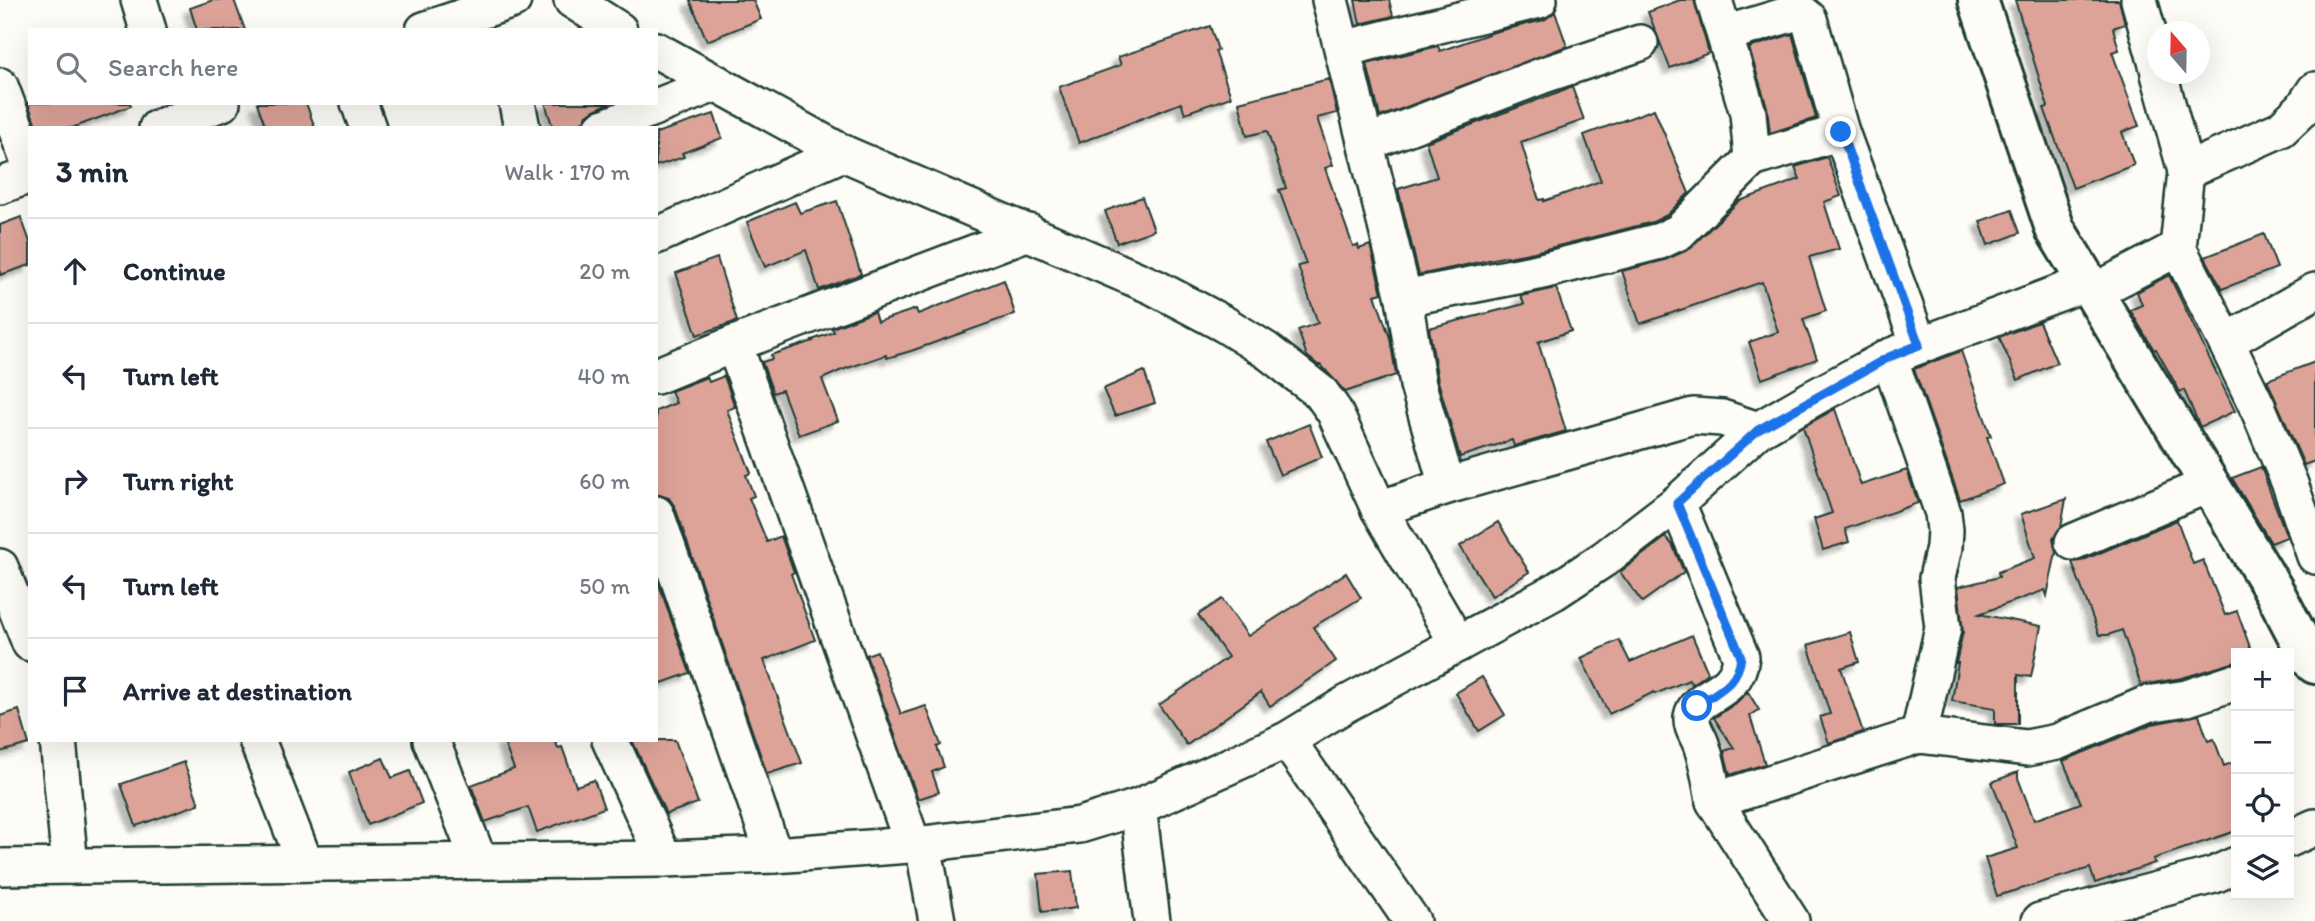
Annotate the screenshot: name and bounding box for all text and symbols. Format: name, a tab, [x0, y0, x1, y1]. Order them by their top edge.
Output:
north arrow	[2147, 21, 2210, 84]
search box	[28, 28, 658, 105]
icon: search	[52, 48, 90, 86]
text: Search here	[108, 51, 238, 83]
route end	[1825, 116, 1856, 147]
text: 3 min	[56, 153, 128, 190]
text: Walk · 170 m	[504, 158, 630, 186]
icon: ahead	[56, 252, 94, 290]
text: Continue	[123, 255, 226, 287]
text: 20 m	[579, 257, 630, 285]
icon: left	[56, 357, 94, 395]
text: Turn left	[123, 360, 219, 392]
text: 40 m	[577, 362, 630, 390]
icon: right	[56, 462, 94, 500]
text: Turn right	[123, 465, 234, 497]
text: 60 m	[579, 467, 630, 495]
icon: left	[56, 567, 94, 605]
text: Turn left	[123, 570, 219, 602]
text: 50 m	[579, 572, 630, 600]
map controls	[2231, 648, 2294, 900]
button: +	[2231, 648, 2294, 711]
icon: arrive	[56, 672, 94, 710]
text: Arrive at destination	[123, 675, 352, 707]
route start	[1681, 690, 1712, 721]
button: −	[2231, 711, 2294, 774]
button: locate	[2231, 774, 2294, 837]
button: layers	[2231, 837, 2294, 900]

